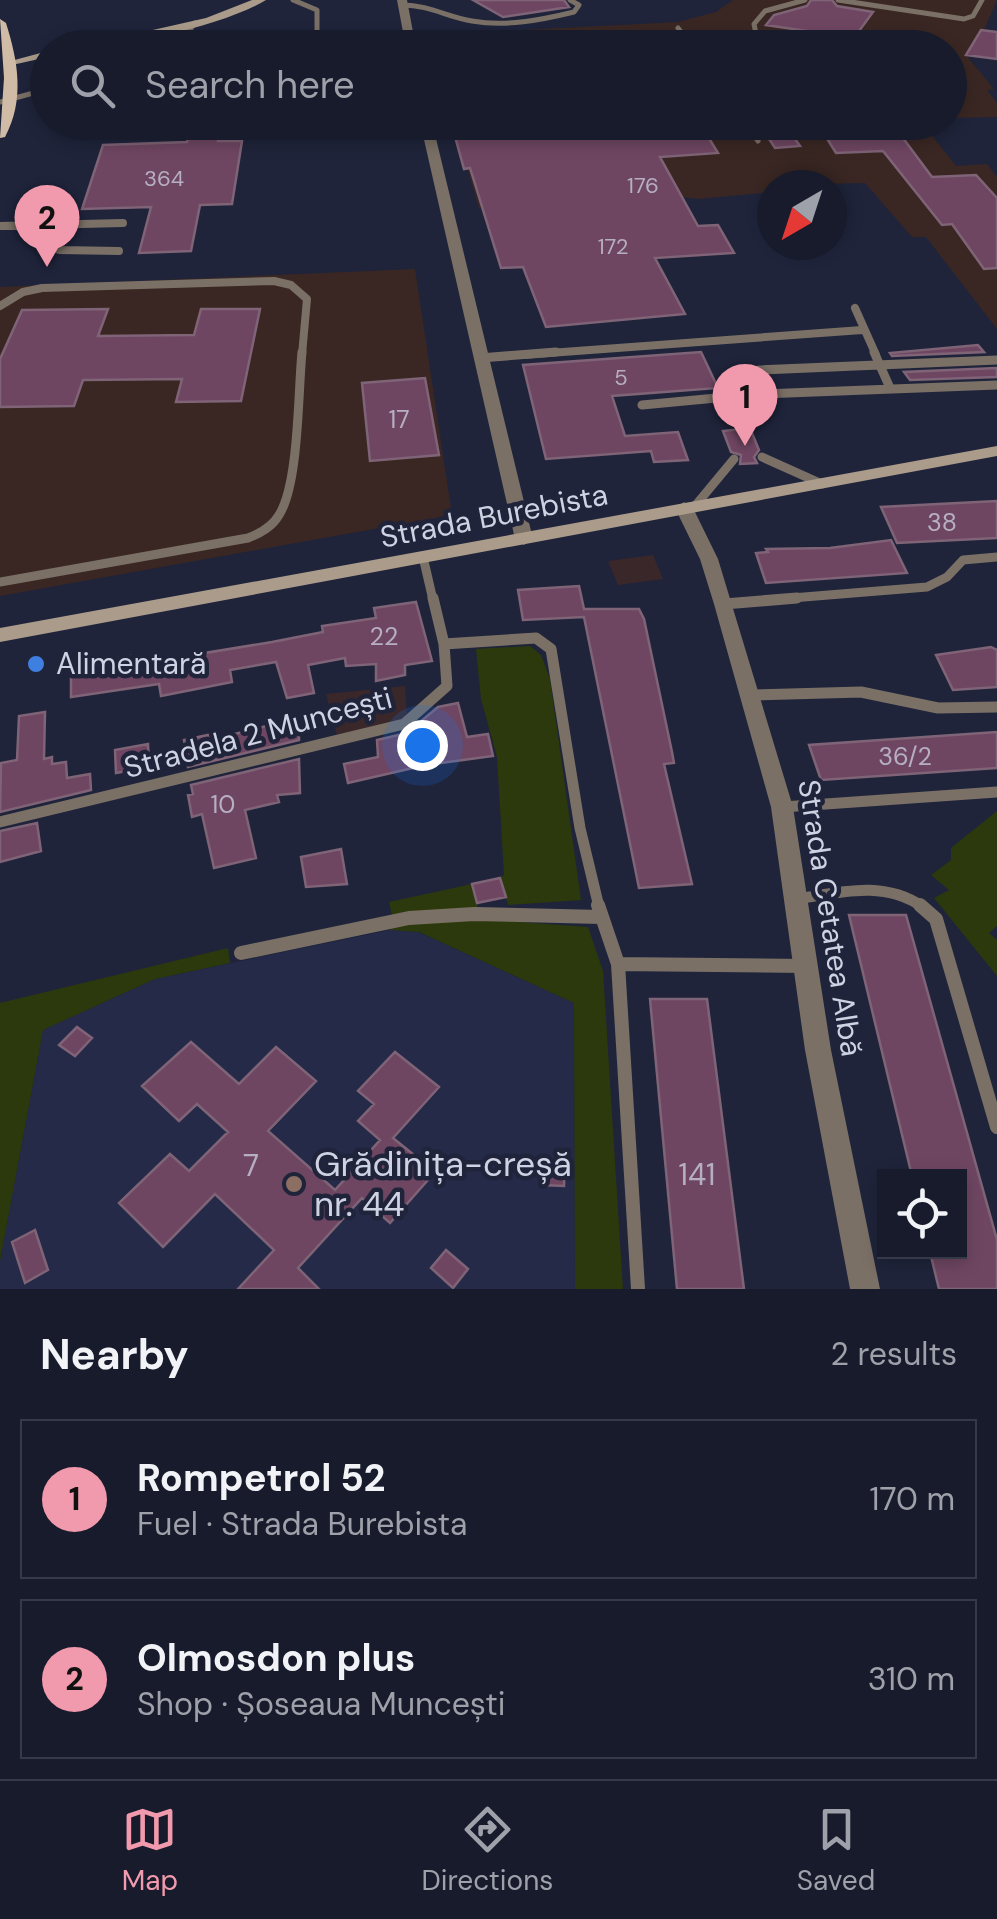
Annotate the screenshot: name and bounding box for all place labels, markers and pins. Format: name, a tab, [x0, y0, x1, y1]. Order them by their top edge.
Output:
pin: 2	[15, 184, 80, 267]
pin: 1	[712, 364, 778, 446]
place label: Alimentară	[56, 644, 206, 683]
marker: Alimentară	[25, 653, 47, 675]
place label: Grădinița-creșă nr. 44	[314, 1141, 572, 1227]
marker: Grădinița-creșă nr. 44	[283, 1173, 305, 1195]

